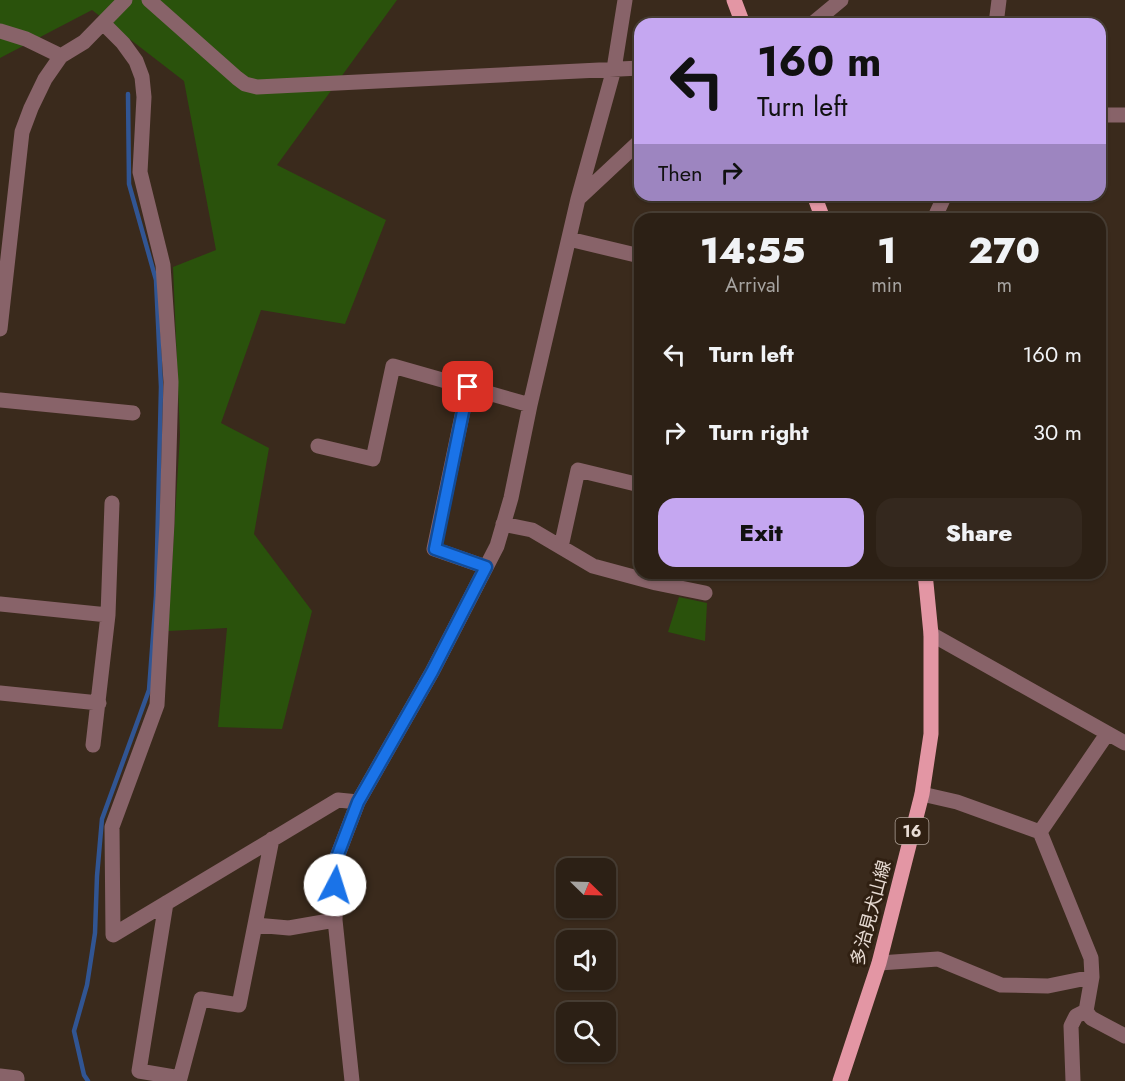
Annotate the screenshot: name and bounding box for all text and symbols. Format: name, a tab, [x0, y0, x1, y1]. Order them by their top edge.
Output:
text: 160 m	[757, 31, 881, 92]
icon: left	[658, 42, 736, 120]
text: Turn left	[757, 87, 847, 126]
icon: right	[715, 156, 748, 189]
text: Then	[658, 157, 703, 189]
text: 14:55	[700, 224, 805, 276]
text: 1	[877, 224, 896, 276]
text: 270	[968, 224, 1040, 276]
text: Arrival	[725, 271, 780, 300]
text: min	[871, 271, 903, 300]
text: m	[996, 271, 1012, 300]
icon: left	[658, 338, 691, 371]
text: Turn left	[709, 338, 794, 370]
text: 160 m	[1022, 338, 1082, 370]
pin	[442, 361, 493, 412]
icon: arrive	[451, 370, 484, 403]
icon: right	[658, 416, 691, 449]
text: Turn right	[709, 416, 809, 448]
text: 30 m	[1033, 416, 1082, 448]
button: Exit	[658, 498, 864, 567]
button: Share	[876, 498, 1082, 567]
road number: 16	[896, 818, 928, 844]
position arrow	[303, 853, 367, 917]
street label: 多治見犬山線	[844, 857, 898, 969]
north arrow	[556, 858, 616, 918]
map controls	[556, 858, 616, 1062]
button: sound	[556, 930, 616, 990]
button: search	[556, 1002, 616, 1062]

